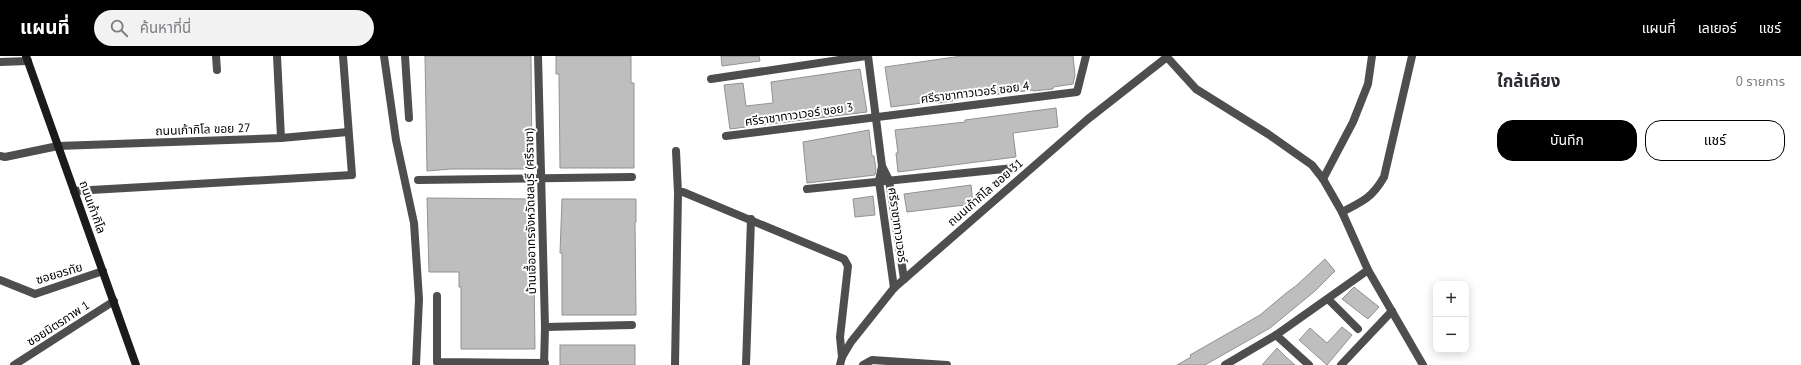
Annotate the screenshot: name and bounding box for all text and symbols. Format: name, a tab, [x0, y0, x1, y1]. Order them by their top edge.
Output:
search box	[94, 10, 374, 46]
text: แผนที่	[20, 15, 70, 39]
icon: search	[108, 17, 130, 39]
text: ค้นหาที่นี่	[140, 18, 191, 37]
text: แผนที่	[1642, 19, 1676, 37]
text: เลเยอร์	[1698, 19, 1737, 37]
text: แชร์	[1759, 19, 1781, 37]
text: ใกล้เคียง	[1497, 70, 1560, 92]
text: 0 รายการ	[1736, 73, 1785, 90]
street label: ศรีราชาทาวเวอร์ ซอย 4	[920, 78, 1031, 106]
street label: ศรีราชาทาวเวอร์ ซอย 3	[744, 99, 854, 129]
street label: ถนนเก้ากิโล ขอย 27	[155, 120, 251, 138]
button: บันทึก	[1497, 120, 1637, 161]
button: แชร์	[1645, 120, 1785, 161]
street label: บ้านเอื้ออาทรจังหวัดชลบุรี (ศรีราชา)	[520, 127, 539, 295]
street label: ถนนเก้ากิโล ซอย 31	[944, 155, 1026, 229]
street label: ถนนเก้ากิโล	[77, 179, 109, 235]
street label: ศรีราชาทาวเวอร์	[885, 186, 911, 264]
street label: ซอยอรทัย	[34, 259, 84, 287]
map controls	[1433, 281, 1469, 353]
button: +	[1433, 281, 1469, 317]
street label: ซอยมิตรภาพ 1	[24, 297, 92, 349]
button: −	[1433, 317, 1469, 353]

